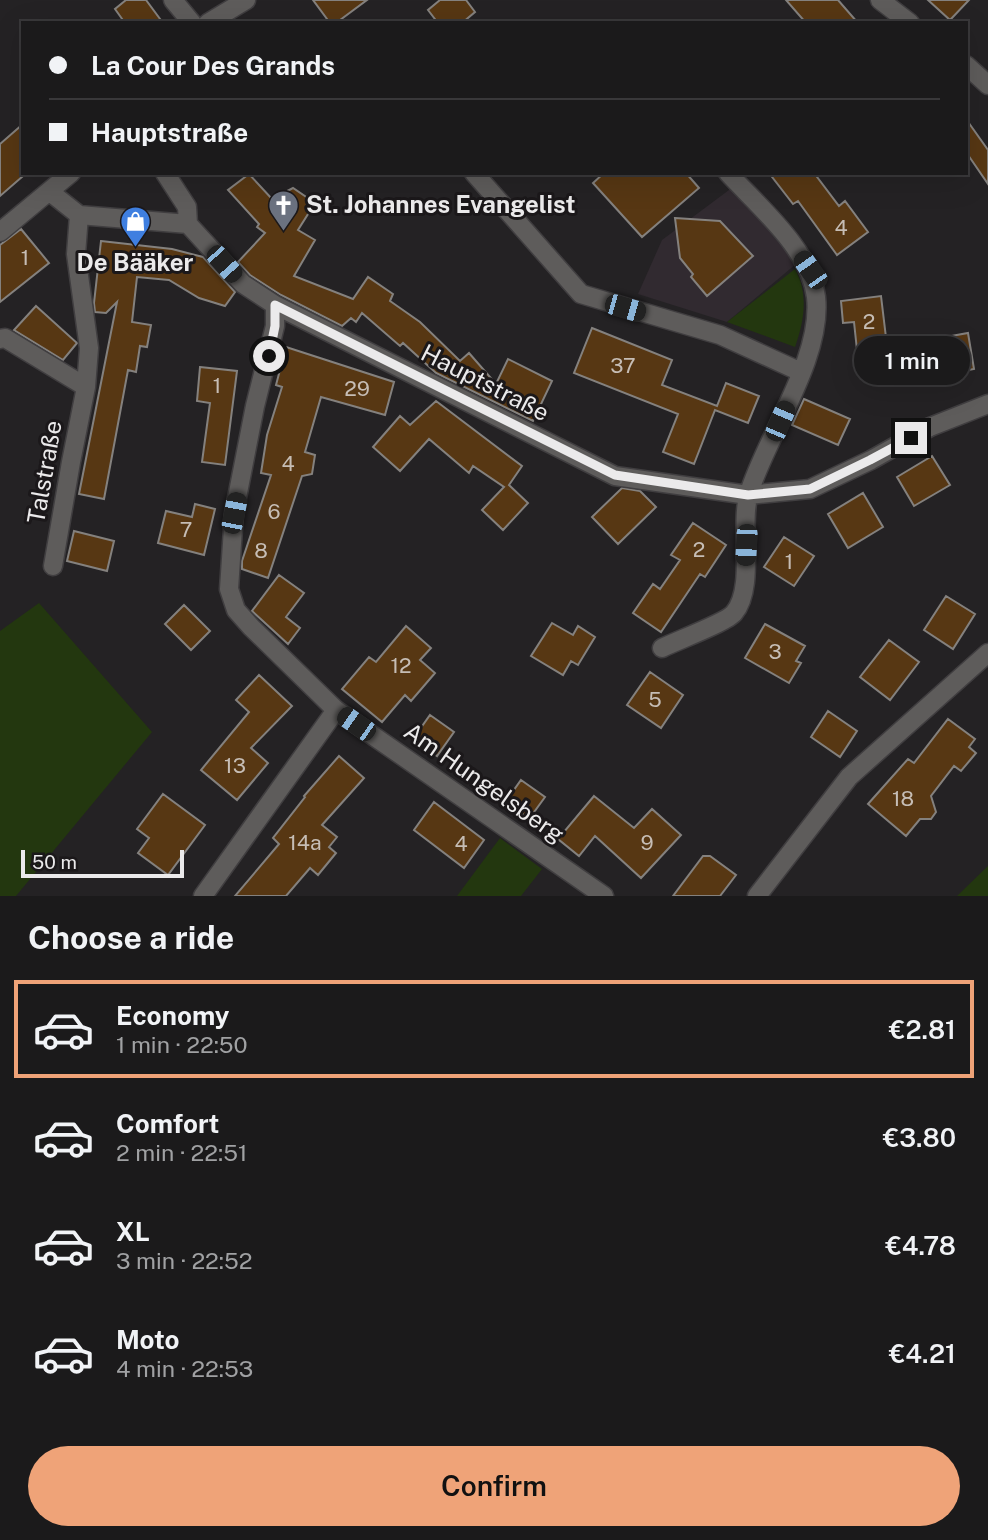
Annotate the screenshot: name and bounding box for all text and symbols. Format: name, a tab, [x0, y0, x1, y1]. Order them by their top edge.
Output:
text: La Cour Des Grands	[91, 50, 335, 81]
text: Hauptstraße	[91, 117, 248, 148]
church icon: St. Johannes Evangelist	[266, 188, 300, 232]
place label: St. Johannes Evangelist	[306, 190, 576, 218]
shop icon: De Bääker	[118, 204, 152, 248]
house number: 4	[834, 215, 848, 240]
car	[203, 241, 246, 287]
house number: 1	[21, 245, 29, 270]
car	[790, 247, 831, 293]
place label: De Bääker	[77, 248, 194, 276]
car	[602, 292, 649, 324]
house number: 2	[863, 309, 875, 334]
callout: 1 min	[853, 336, 969, 386]
street label: Hauptstraße	[417, 338, 554, 426]
route start	[253, 340, 285, 372]
text: 1 min	[885, 347, 939, 374]
house number: 37	[610, 353, 636, 378]
house number: 1	[213, 373, 221, 398]
house number: 29	[344, 376, 370, 401]
car	[763, 398, 798, 444]
street label: Talstraße	[21, 418, 67, 526]
route end	[895, 422, 927, 454]
house number: 4	[281, 451, 295, 476]
car	[220, 490, 249, 536]
house number: 6	[267, 499, 281, 524]
house number: 7	[180, 517, 192, 542]
car	[735, 523, 758, 567]
house number: 2	[693, 537, 705, 562]
house number: 8	[254, 538, 268, 563]
house number: 1	[785, 549, 793, 574]
house number: 3	[768, 639, 782, 664]
house number: 12	[390, 653, 412, 678]
house number: 5	[648, 687, 662, 712]
car	[333, 703, 380, 745]
street label: Am Hungelsberg	[399, 717, 570, 848]
house number: 13	[224, 753, 246, 778]
house number: 18	[892, 786, 914, 811]
house number: 14a	[288, 830, 322, 855]
house number: 9	[640, 830, 654, 855]
house number: 4	[454, 831, 468, 856]
scale bar	[21, 847, 184, 879]
text: 50 m	[32, 851, 77, 873]
text: Choose a ride	[28, 919, 234, 956]
icon: car	[32, 998, 95, 1061]
text: Economy	[116, 1000, 229, 1031]
text: €2.81	[889, 1014, 956, 1045]
text: 1 min · 22:50	[116, 1031, 248, 1058]
icon: car	[32, 1106, 95, 1169]
text: Comfort	[116, 1108, 219, 1139]
text: €3.80	[883, 1122, 956, 1153]
text: 2 min · 22:51	[116, 1139, 247, 1166]
icon: car	[32, 1214, 95, 1277]
text: XL	[116, 1216, 150, 1247]
text: €4.78	[885, 1230, 956, 1261]
text: 3 min · 22:52	[116, 1247, 252, 1274]
icon: car	[32, 1322, 95, 1385]
text: Moto	[116, 1324, 179, 1355]
text: €4.21	[889, 1338, 956, 1369]
text: 4 min · 22:53	[116, 1355, 253, 1382]
button: Confirm	[28, 1446, 960, 1526]

